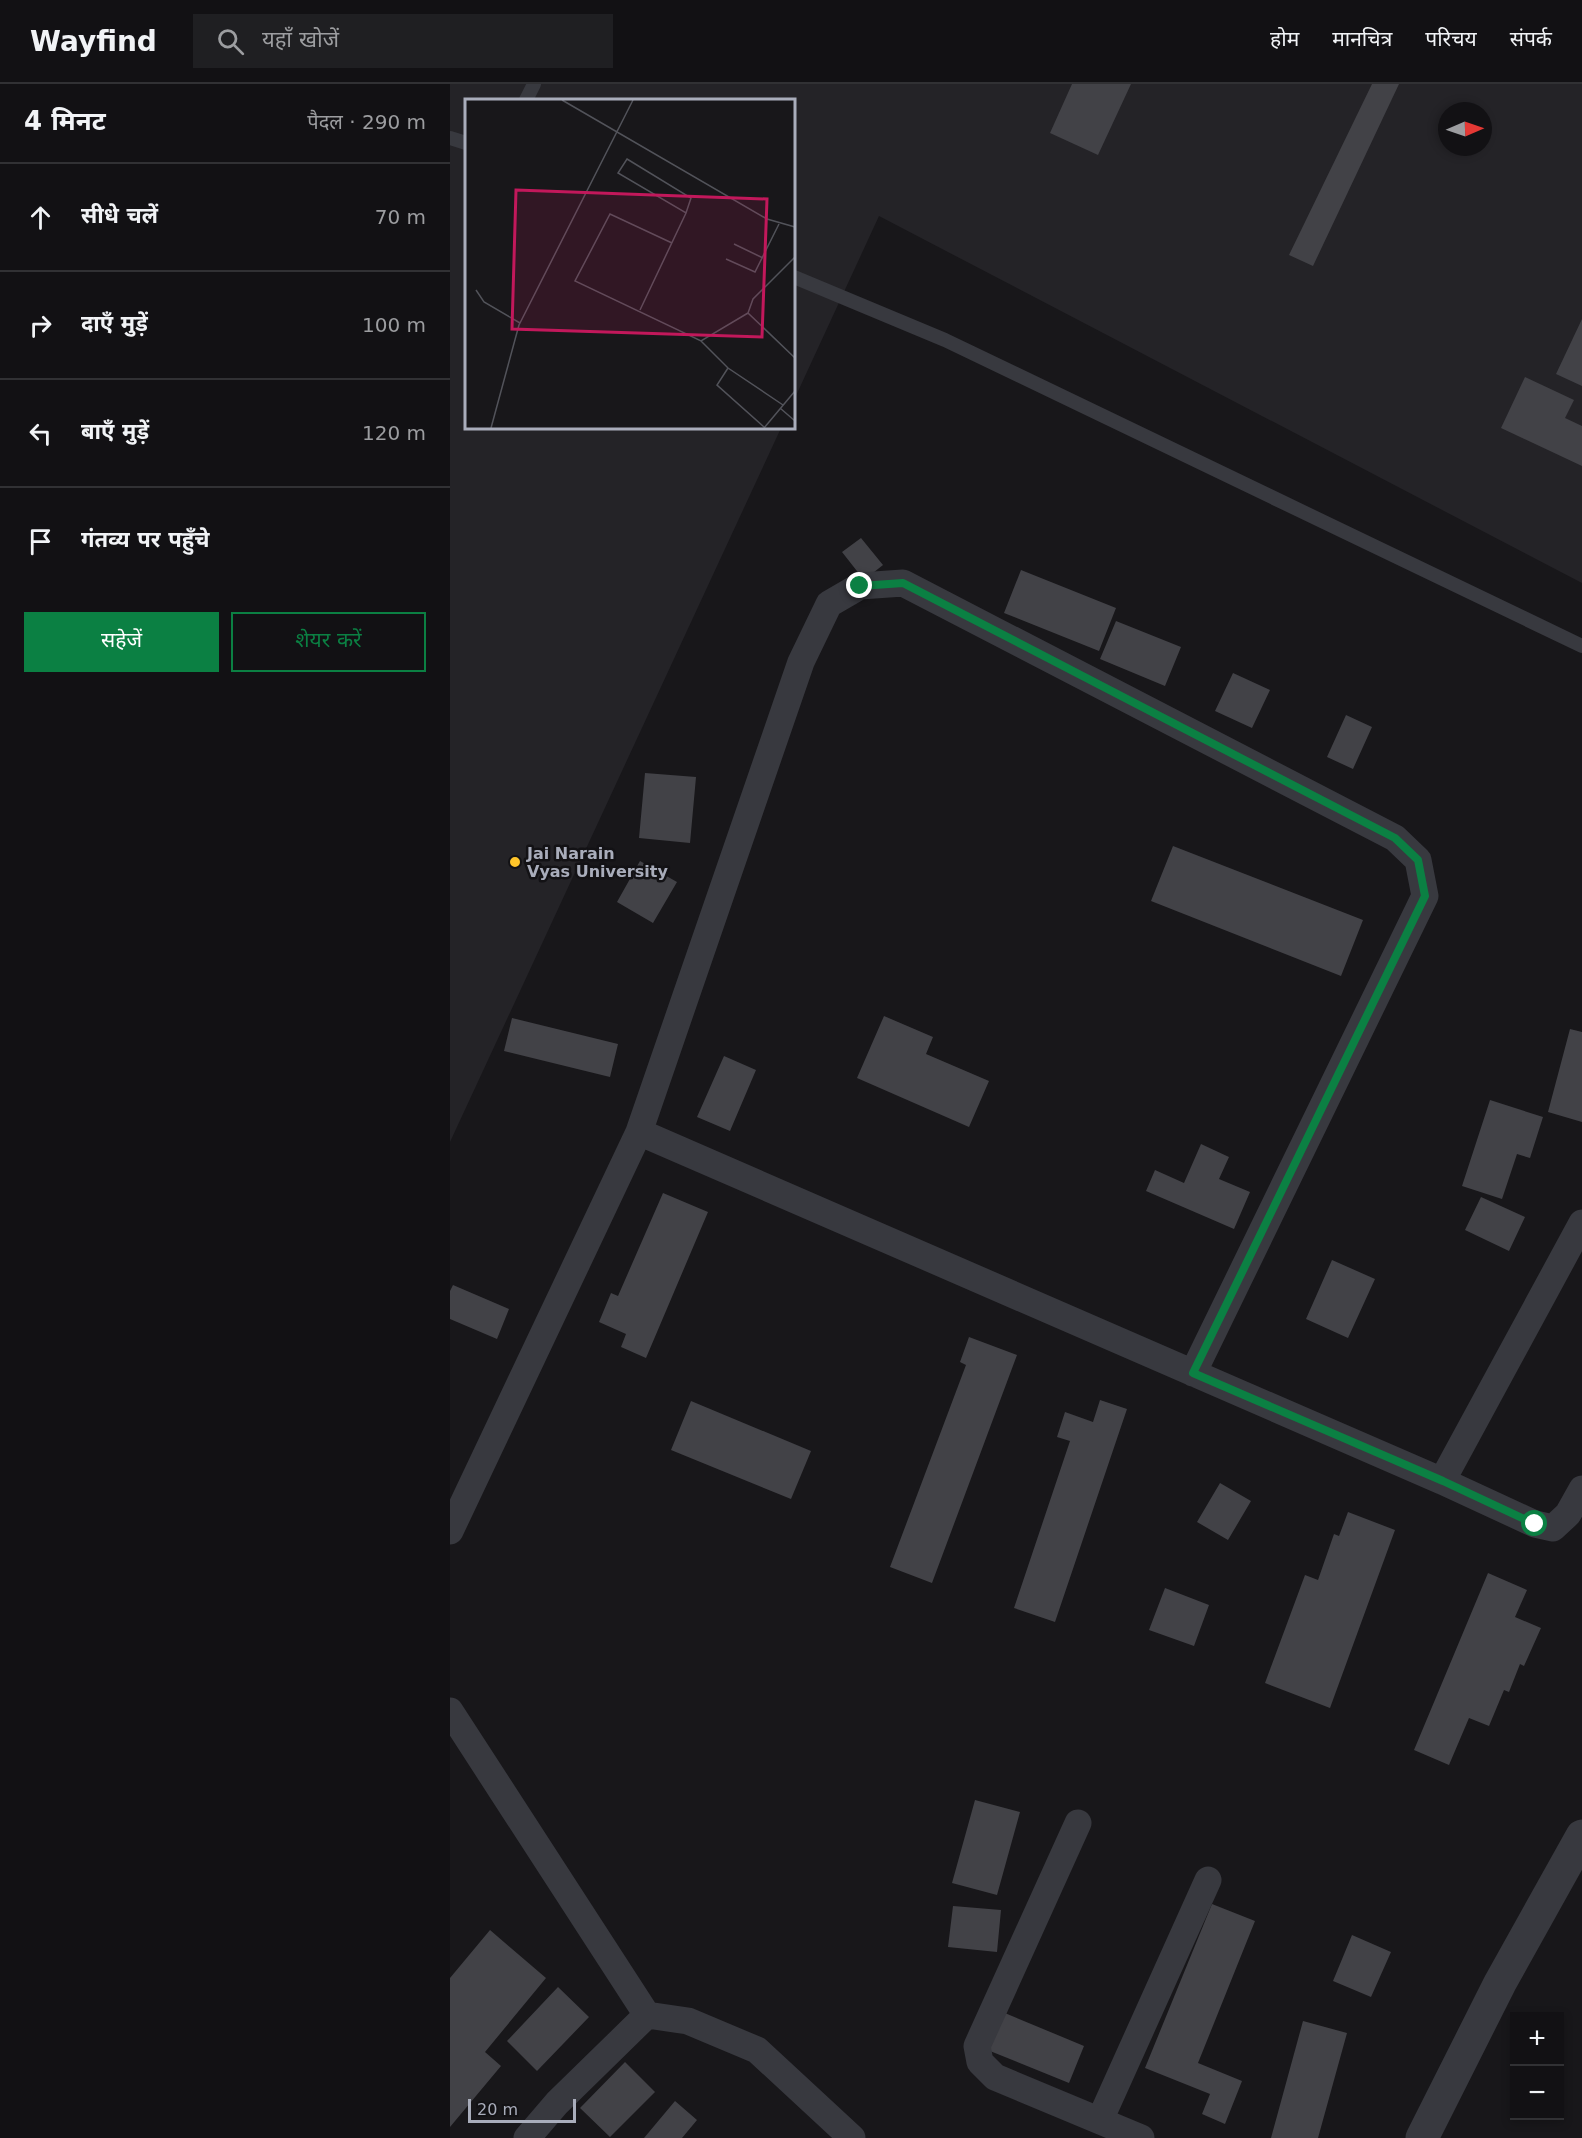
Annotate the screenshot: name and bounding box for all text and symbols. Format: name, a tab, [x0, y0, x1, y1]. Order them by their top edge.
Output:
search box	[193, 14, 613, 68]
text: Wayfind	[30, 25, 157, 58]
icon: search	[214, 25, 247, 58]
text: यहाँ खोजें	[262, 27, 339, 52]
text: होम	[1270, 27, 1299, 51]
text: मानचित्र	[1332, 27, 1392, 51]
text: परिचय	[1425, 27, 1477, 51]
text: संपर्क	[1510, 27, 1552, 51]
inset map	[465, 99, 795, 429]
north arrow	[1438, 102, 1492, 156]
text: 4 मिनट	[24, 106, 106, 136]
text: पैदल · 290 m	[307, 110, 426, 134]
icon: ahead	[24, 201, 57, 234]
text: सीधे चलें	[81, 203, 158, 228]
text: 70 m	[375, 205, 426, 229]
icon: right	[24, 309, 57, 342]
text: दाएँ मुड़ें	[81, 311, 148, 336]
text: 100 m	[362, 313, 426, 337]
icon: left	[24, 417, 57, 450]
text: बाएँ मुड़ें	[81, 419, 149, 444]
text: 120 m	[362, 421, 426, 445]
icon: arrive	[24, 525, 57, 558]
text: गंतव्य पर पहुँचे	[81, 527, 209, 552]
route end	[846, 572, 872, 598]
button: सहेजें	[24, 612, 219, 672]
button: शेयर करें	[231, 612, 426, 672]
place label: Jai Narain Vyas University	[526, 844, 668, 881]
marker: Jai Narain Vyas University	[508, 855, 522, 869]
route start	[1521, 1510, 1547, 1536]
map controls	[1510, 2012, 1564, 2120]
button: +	[1510, 2012, 1564, 2066]
button: −	[1510, 2066, 1564, 2120]
scale bar	[468, 2096, 576, 2124]
text: 20 m	[477, 2100, 518, 2119]

